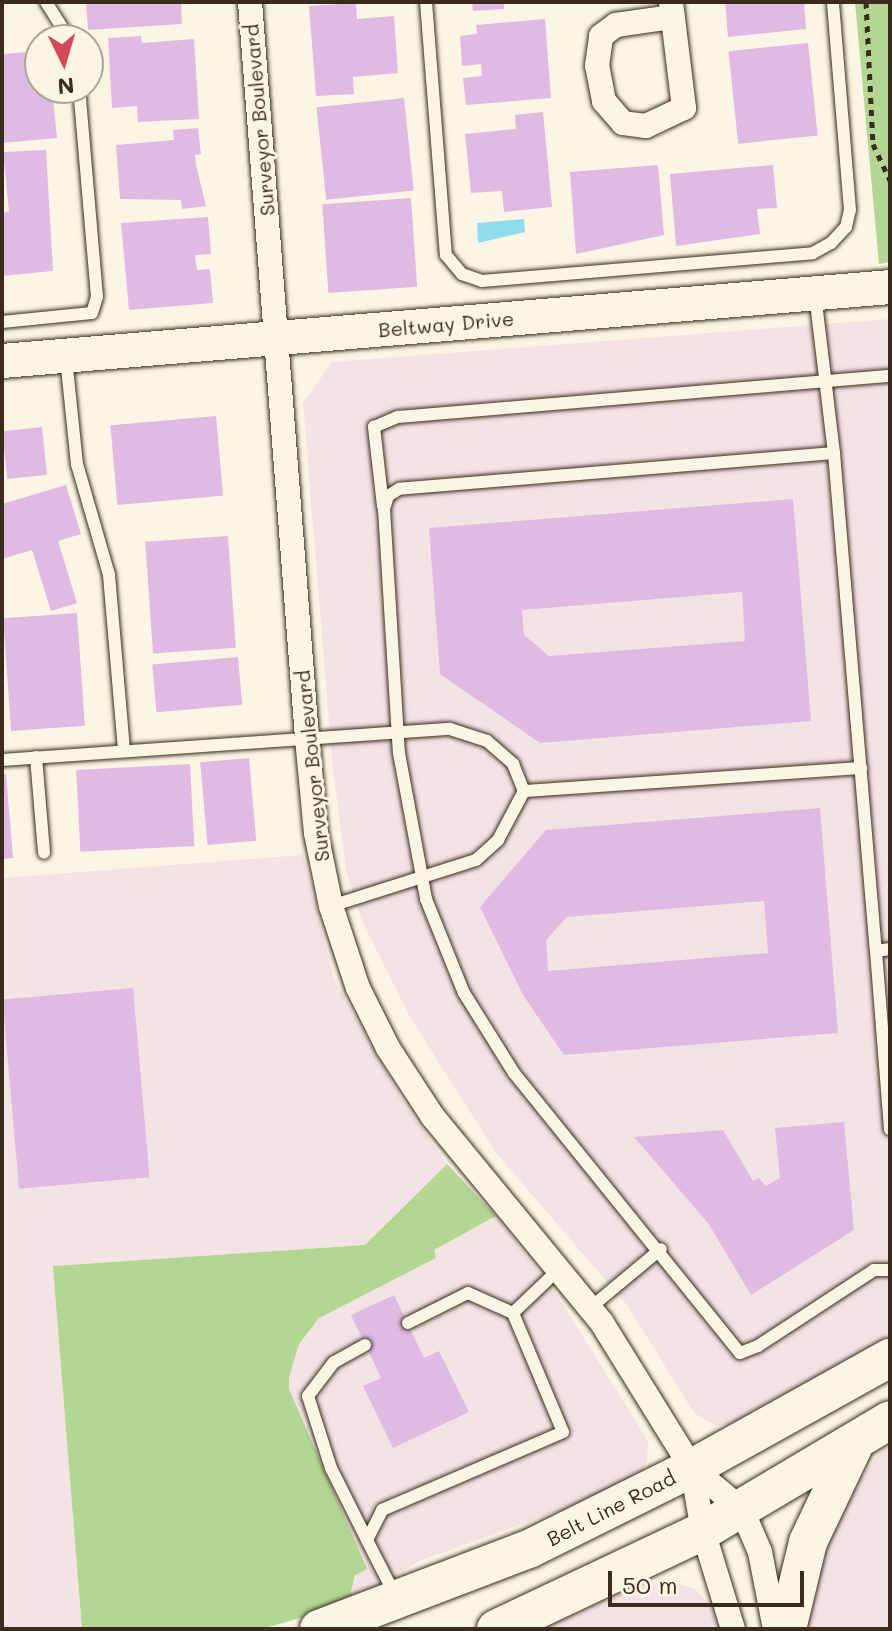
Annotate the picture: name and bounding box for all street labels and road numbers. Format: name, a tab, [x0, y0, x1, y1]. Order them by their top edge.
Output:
street label: Surveyor Boulevard	[239, 23, 279, 217]
street label: Beltway Drive	[377, 306, 515, 342]
street label: Surveyor Boulevard	[290, 669, 334, 863]
street label: Belt Line Road	[543, 1465, 679, 1551]

